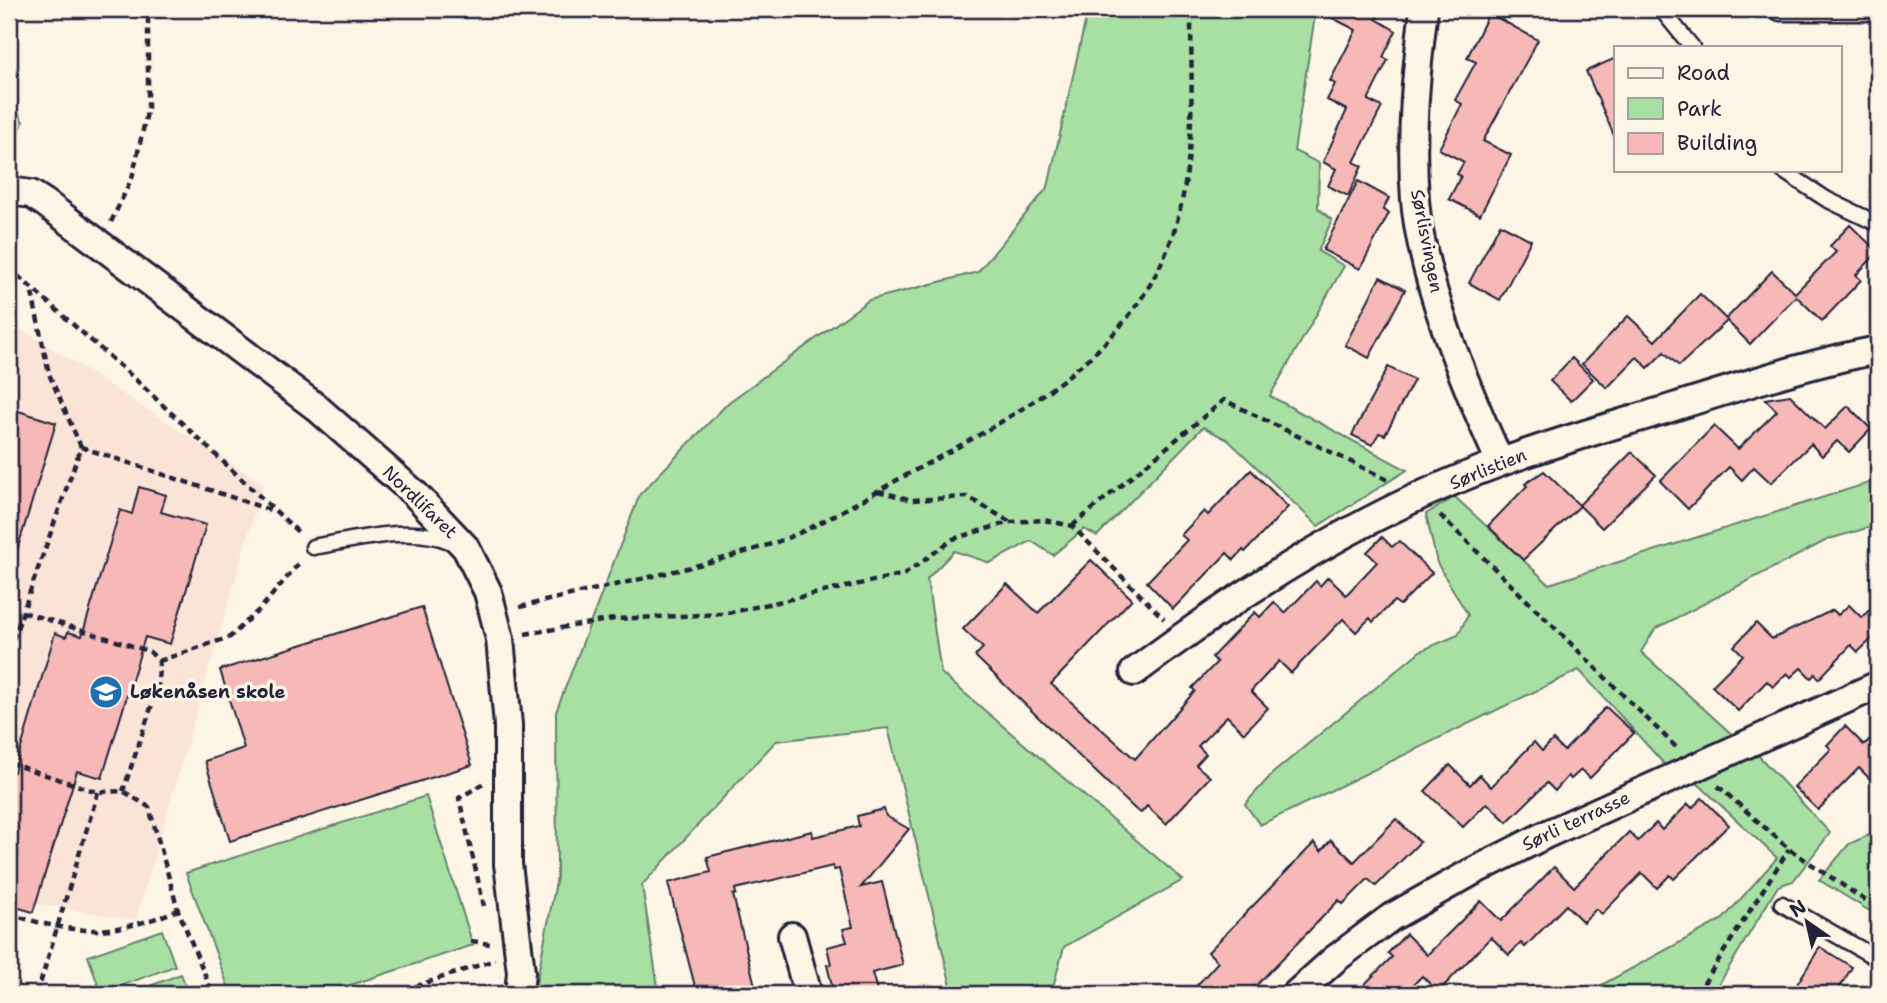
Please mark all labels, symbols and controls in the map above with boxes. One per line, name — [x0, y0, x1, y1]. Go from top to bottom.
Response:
legend — [1614, 46, 1842, 172]
text: Road — [1677, 59, 1730, 87]
text: Park — [1677, 95, 1722, 123]
text: Building — [1677, 129, 1757, 157]
street label: Sørlisvingen — [1405, 187, 1449, 295]
street label: Sørlistien — [1446, 443, 1530, 495]
street label: Nordlifaret — [377, 460, 463, 544]
school or university icon: Løkenåsen skole — [87, 673, 125, 711]
place label: Løkenåsen skole — [130, 680, 286, 704]
street label: Sørli terrasse — [1518, 786, 1634, 856]
north arrow — [1772, 888, 1842, 958]
text: N — [1785, 894, 1811, 923]

